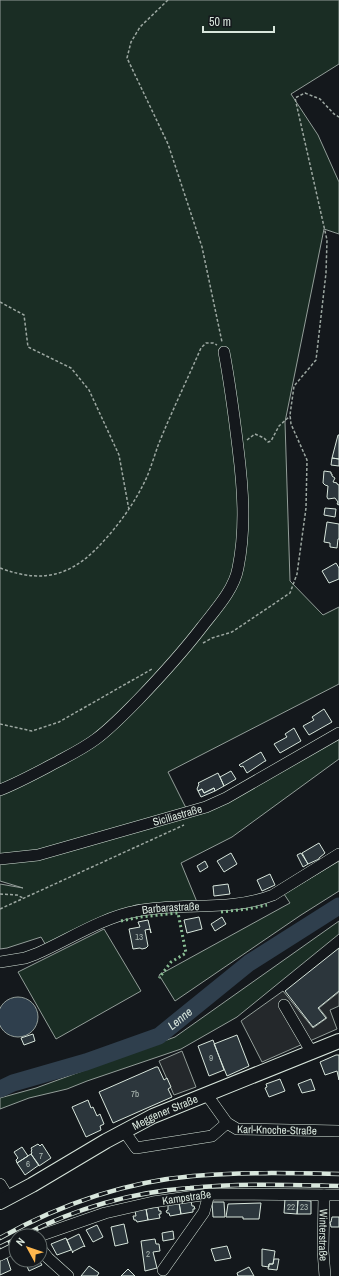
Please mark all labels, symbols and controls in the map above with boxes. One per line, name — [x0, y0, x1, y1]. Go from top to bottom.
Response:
scale bar — [203, 8, 274, 34]
text: 50 m — [209, 14, 231, 30]
street label: Siciliastraße — [151, 802, 204, 829]
street label: Barbarastraße — [141, 899, 200, 917]
house number: 13 — [135, 931, 143, 943]
water label: Lenne — [164, 1004, 196, 1034]
house number: 9 — [209, 1052, 213, 1064]
house number: 7b — [131, 1088, 139, 1100]
street label: Meggener Straße — [130, 1092, 200, 1133]
street label: Karl-Knoche-Straße — [237, 1122, 317, 1138]
house number: 7 — [39, 1150, 43, 1162]
house number: 6 — [26, 1158, 30, 1170]
street label: Kampstraße — [161, 1187, 212, 1208]
house number: 22 — [287, 1201, 295, 1213]
house number: 23 — [300, 1201, 308, 1213]
street label: Winterstraße — [316, 1209, 331, 1262]
north arrow — [8, 1228, 48, 1268]
text: N — [13, 1235, 28, 1249]
house number: 2 — [146, 1248, 150, 1260]

